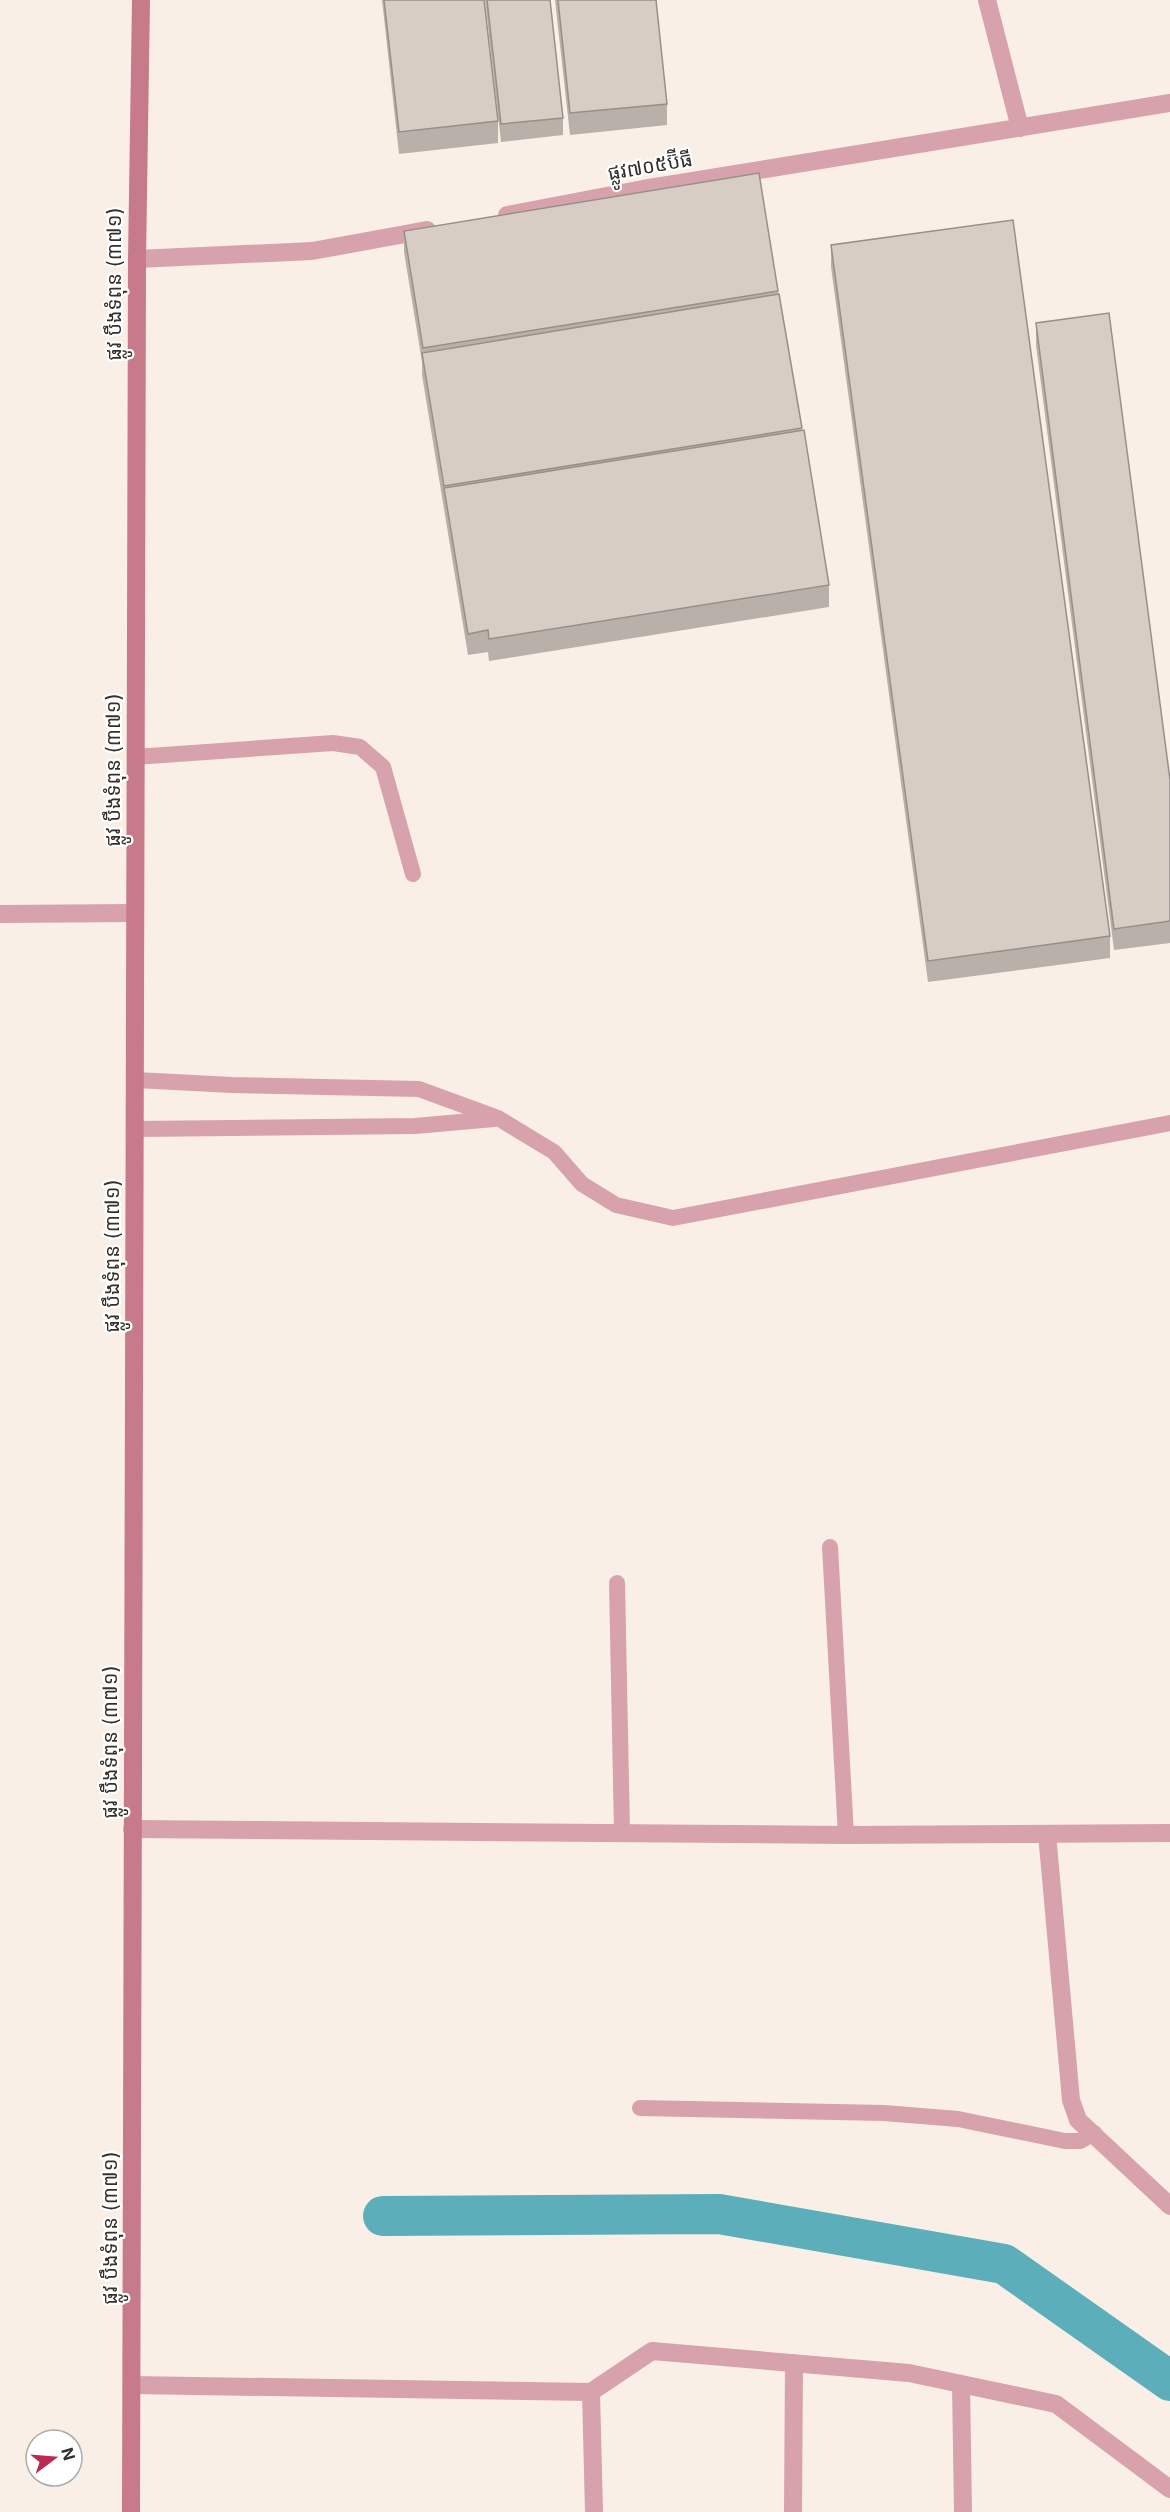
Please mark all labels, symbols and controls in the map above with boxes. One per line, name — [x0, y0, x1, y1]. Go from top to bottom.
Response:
street label: ផ្លូវ៧០៥ប៊ីធី — [605, 145, 695, 192]
street label: ផ្លូវ បឹងទំពុន (៣៧១) — [102, 207, 133, 361]
street label: ផ្លូវ បឹងទំពុន (៣៧១) — [101, 693, 132, 847]
street label: ផ្លូវ បឹងទំពុន (៣៧១) — [100, 1179, 131, 1333]
street label: ផ្លូវ បឹងទំពុន (៣៧១) — [98, 1665, 129, 1819]
street label: ផ្លូវ បឹងទំពុន (៣៧១) — [98, 2151, 129, 2305]
north arrow — [24, 2428, 84, 2488]
text: N — [57, 2445, 80, 2462]

